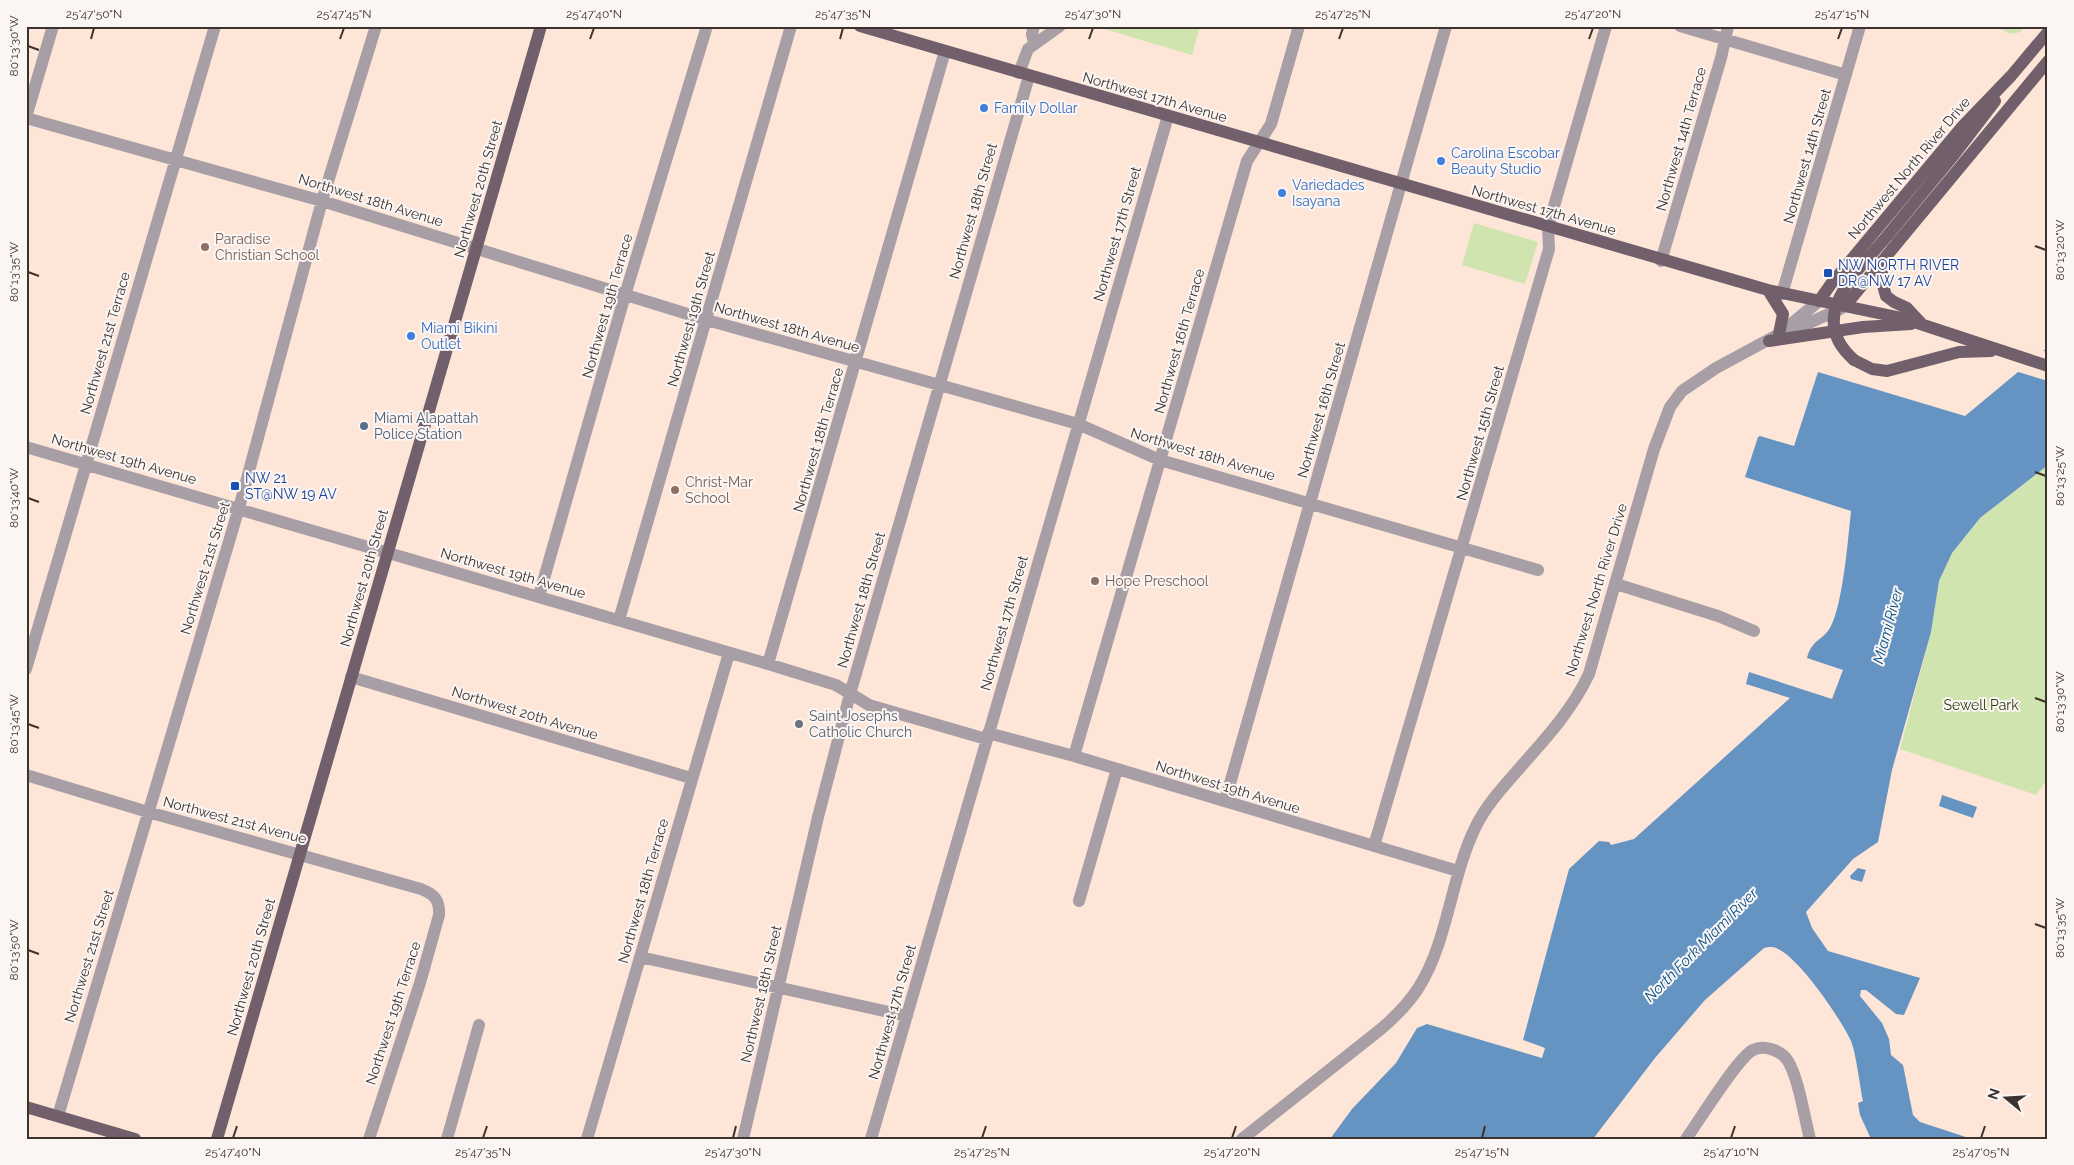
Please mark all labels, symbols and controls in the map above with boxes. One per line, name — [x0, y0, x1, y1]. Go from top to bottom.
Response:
text: 25°47'50"N — [66, 7, 122, 21]
text: 25°47'45"N — [316, 7, 372, 21]
text: 25°47'40"N — [566, 7, 622, 21]
text: 25°47'35"N — [815, 7, 871, 21]
text: 25°47'30"N — [1065, 7, 1121, 21]
text: 25°47'25"N — [1315, 7, 1371, 21]
text: 25°47'20"N — [1565, 7, 1621, 21]
text: 25°47'15"N — [1815, 7, 1869, 21]
text: 80°13'30"W — [7, 15, 21, 76]
street label: Northwest 14th Terrace — [1653, 65, 1709, 213]
street label: Northwest 17th Avenue — [1081, 69, 1229, 125]
street label: Northwest 14th Street — [1780, 86, 1834, 225]
street label: Northwest North River Drive — [1845, 94, 1973, 242]
place label: Family Dollar — [994, 100, 1078, 116]
marker: Family Dollar — [978, 102, 990, 114]
street label: Northwest 20th Street — [451, 118, 505, 259]
street label: Northwest 18th Street — [946, 141, 1000, 281]
place label: Carolina Escobar Beauty Studio — [1451, 145, 1560, 177]
marker: Carolina Escobar Beauty Studio — [1435, 155, 1447, 167]
street label: Northwest 17th Street — [1090, 164, 1144, 303]
street label: Northwest 18th Avenue — [297, 170, 445, 230]
place label: Variedades Isayana — [1292, 177, 1365, 209]
street label: Northwest 17th Avenue — [1470, 182, 1618, 238]
marker: Variedades Isayana — [1276, 187, 1288, 199]
text: 80°13'20"W — [2053, 219, 2067, 280]
place label: Paradise Christian School — [215, 231, 320, 263]
street label: Northwest 19th Terrace — [579, 232, 635, 380]
text: 80°13'35"W — [7, 241, 21, 302]
marker: Paradise Christian School — [199, 241, 211, 253]
street label: Northwest 19th Street — [664, 249, 718, 389]
place label: NW NORTH RIVER DR@NW 17 AV — [1838, 257, 1959, 289]
street label: Northwest 16th Terrace — [1151, 267, 1207, 415]
marker: NW NORTH RIVER DR@NW 17 AV — [1822, 267, 1834, 279]
street label: Northwest 21st Terrace — [77, 270, 133, 416]
street label: Northwest 18th Avenue — [713, 299, 861, 355]
place label: Miami Bikini Outlet — [421, 320, 498, 352]
marker: Miami Bikini Outlet — [405, 330, 417, 342]
street label: Northwest 16th Street — [1294, 340, 1348, 480]
street label: Northwest 15th Street — [1453, 363, 1507, 502]
street label: Northwest 18th Terrace — [790, 366, 846, 514]
place label: Miami Alapattah Police Station — [374, 410, 478, 442]
marker: Miami Alapattah Police Station — [358, 420, 370, 432]
street label: Northwest 18th Avenue — [1129, 424, 1277, 484]
street label: Northwest 19th Avenue — [50, 431, 198, 487]
text: 80°13'25"W — [2053, 446, 2067, 506]
text: 80°13'40"W — [7, 467, 21, 528]
place label: NW 21 ST@NW 19 AV — [245, 470, 337, 502]
place label: Christ-Mar School — [685, 474, 753, 506]
marker: NW 21 ST@NW 19 AV — [229, 480, 241, 492]
marker: Christ-Mar School — [669, 484, 681, 496]
street label: Northwest 21st Street — [177, 499, 233, 636]
street label: Northwest North River Drive — [1562, 501, 1630, 679]
street label: Northwest 20th Street — [337, 507, 391, 648]
street label: Northwest 18th Street — [834, 530, 888, 670]
street label: Northwest 19th Avenue — [439, 545, 587, 601]
street label: Northwest 17th Street — [977, 553, 1031, 692]
place label: Hope Preschool — [1105, 573, 1209, 589]
marker: Hope Preschool — [1089, 575, 1101, 587]
water label: Miami River — [1869, 585, 1907, 666]
text: 80°13'30"W — [2053, 671, 2067, 732]
street label: Northwest 20th Avenue — [450, 683, 600, 743]
text: 80°13'45"W — [7, 694, 21, 754]
park label: Sewell Park — [1943, 697, 2019, 713]
place label: Saint Josephs Catholic Church — [809, 708, 912, 740]
marker: Saint Josephs Catholic Church — [793, 718, 805, 730]
street label: Northwest 19th Avenue — [1154, 757, 1302, 817]
street label: Northwest 21st Avenue — [161, 793, 309, 847]
street label: Northwest 18th Terrace — [615, 817, 671, 965]
water label: North Fork Miami River — [1641, 884, 1762, 1005]
street label: Northwest 21st Street — [61, 887, 117, 1024]
street label: Northwest 20th Street — [224, 896, 278, 1037]
text: 80°13'35"W — [2053, 897, 2067, 958]
text: 80°13'50"W — [7, 919, 21, 980]
street label: Northwest 18th Street — [737, 923, 785, 1064]
street label: Northwest 19th Terrace — [362, 939, 424, 1087]
street label: Northwest 17th Street — [865, 942, 919, 1081]
north arrow — [1982, 1072, 2032, 1122]
text: N — [1984, 1086, 2003, 1102]
text: 25°47'40"N — [205, 1145, 261, 1159]
text: 25°47'35"N — [455, 1145, 511, 1159]
text: 25°47'30"N — [705, 1145, 761, 1159]
text: 25°47'25"N — [954, 1145, 1010, 1159]
text: 25°47'20"N — [1204, 1145, 1260, 1159]
text: 25°47'15"N — [1455, 1145, 1509, 1159]
text: 25°47'10"N — [1703, 1145, 1759, 1159]
text: 25°47'05"N — [1953, 1145, 2009, 1159]

